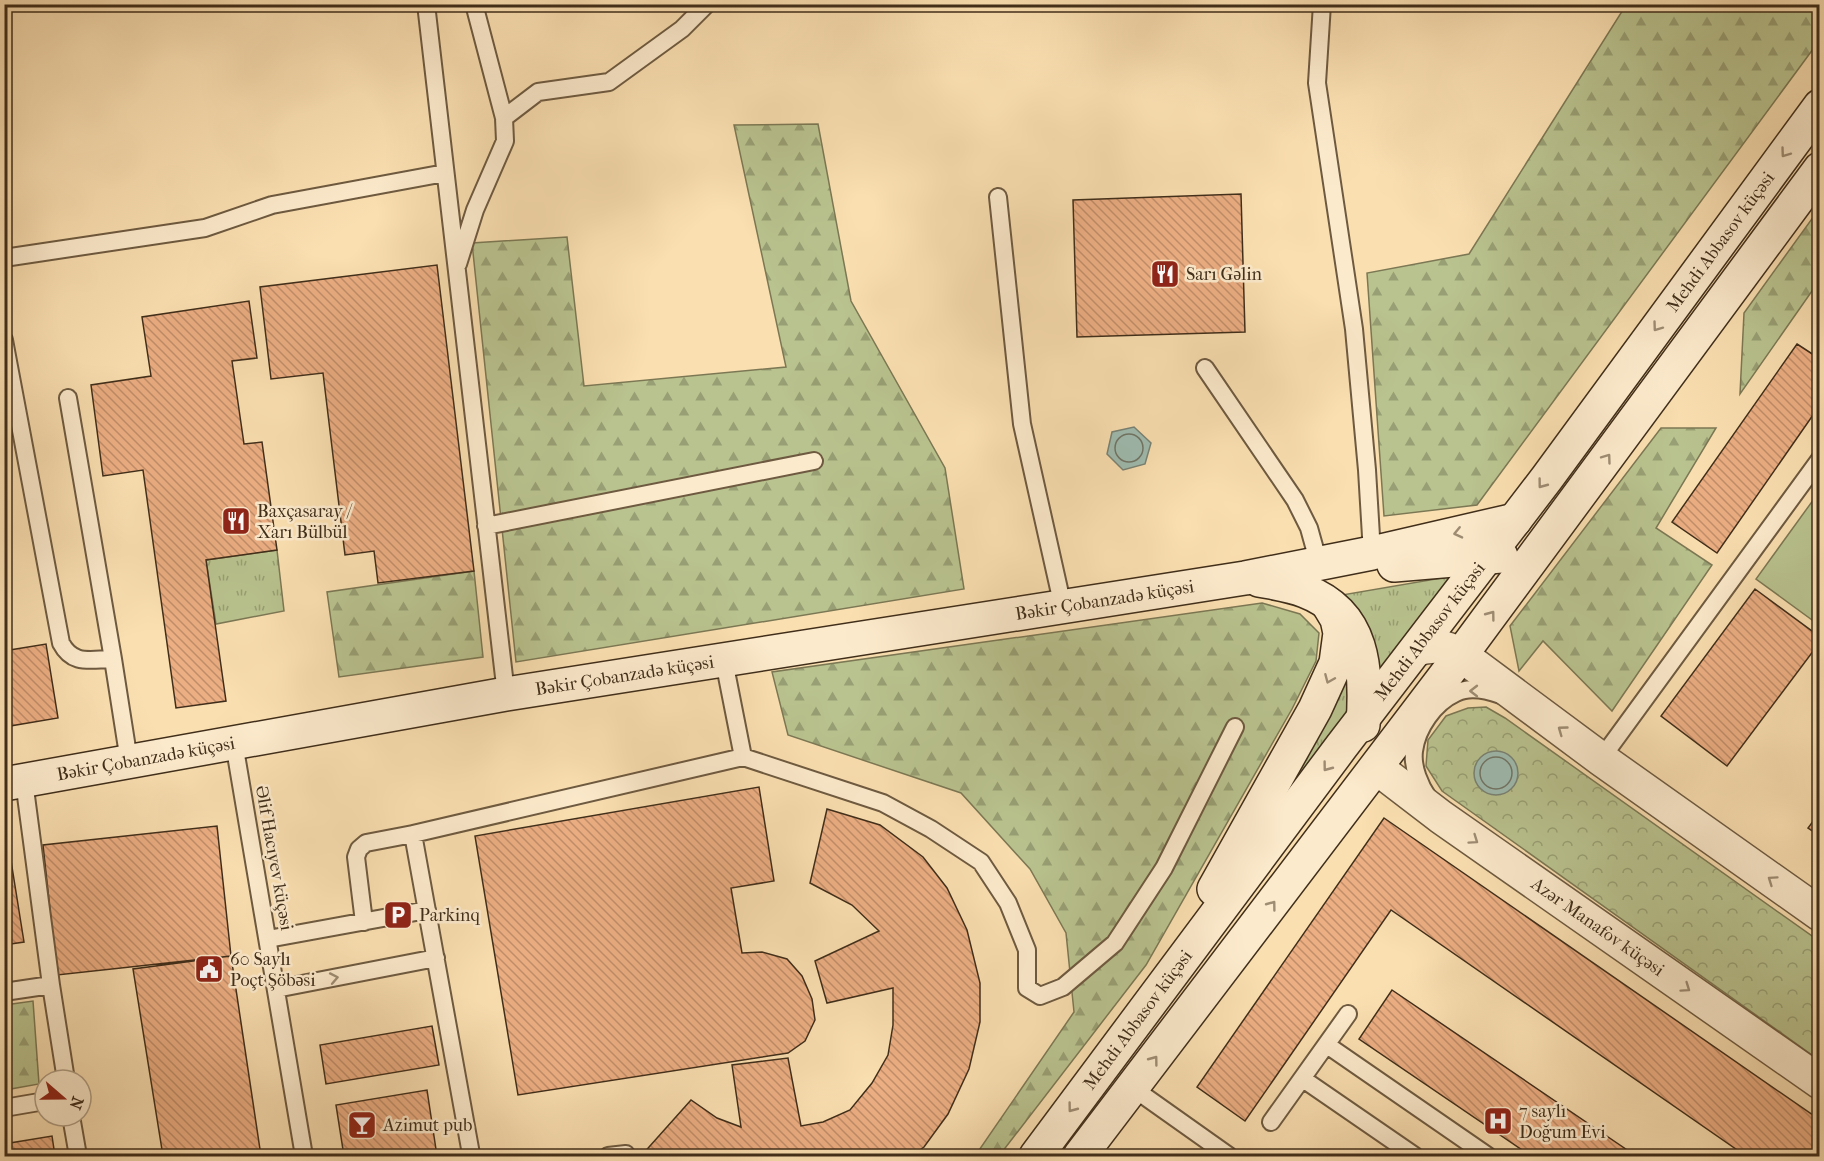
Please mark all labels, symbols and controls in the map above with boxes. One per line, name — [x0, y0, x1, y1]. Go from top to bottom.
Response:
one-way arrow — [1781, 146, 1792, 157]
street label: Mehdi Abbasov küçəsi — [1662, 167, 1779, 316]
restaurant icon: Sarı Gəlin — [1149, 258, 1181, 290]
place label: Sarı Gəlin — [1186, 264, 1262, 285]
one-way arrow — [1653, 320, 1664, 331]
one-way arrow — [1599, 454, 1610, 465]
one-way arrow — [1538, 478, 1549, 489]
place label: Baxçasaray / Xarı Bülbül — [257, 501, 353, 543]
restaurant icon: Baxçasaray / Xarı Bülbül — [220, 505, 252, 537]
one-way arrow — [1453, 526, 1463, 539]
street label: Mehdi Abbasov küçəsi — [1370, 557, 1490, 705]
street label: Bəkir Çobanzadə küçəsi — [1014, 576, 1196, 624]
one-way arrow — [1484, 611, 1495, 622]
street label: Bəkir Çobanzadə küçəsi — [534, 651, 716, 700]
one-way arrow — [1325, 673, 1337, 684]
one-way arrow — [1469, 685, 1478, 697]
one-way arrow — [1558, 726, 1569, 737]
street label: Bəkir Çobanzadə küçəsi — [55, 732, 237, 785]
one-way arrow — [1323, 760, 1334, 771]
street label: Əlif Hacıyev küçəsi — [251, 784, 297, 933]
one-way arrow — [1468, 833, 1479, 844]
street label: Azər Manafov küçəsi — [1526, 872, 1669, 981]
one-way arrow — [1767, 876, 1778, 887]
parking icon: Parkinq — [382, 899, 414, 931]
one-way arrow — [1265, 900, 1276, 911]
place label: Parkinq — [419, 905, 480, 926]
street label: Mehdi Abbasov küçəsi — [1079, 945, 1197, 1094]
place label: 60 Saylı Poçt Şöbəsi — [230, 949, 316, 991]
public building icon: 60 Saylı Poçt Şöbəsi — [193, 953, 225, 985]
one-way arrow — [328, 972, 338, 985]
one-way arrow — [1679, 981, 1690, 992]
one-way arrow — [1147, 1055, 1158, 1066]
north arrow — [33, 1068, 93, 1128]
text: N — [65, 1094, 88, 1113]
place label: 7 saylı Doğum Evi — [1519, 1101, 1606, 1143]
one-way arrow — [1068, 1102, 1079, 1113]
hospital icon: 7 saylı Doğum Evi — [1482, 1105, 1514, 1137]
bar icon: Azimut pub — [346, 1109, 378, 1141]
place label: Azimut pub — [382, 1115, 472, 1136]

